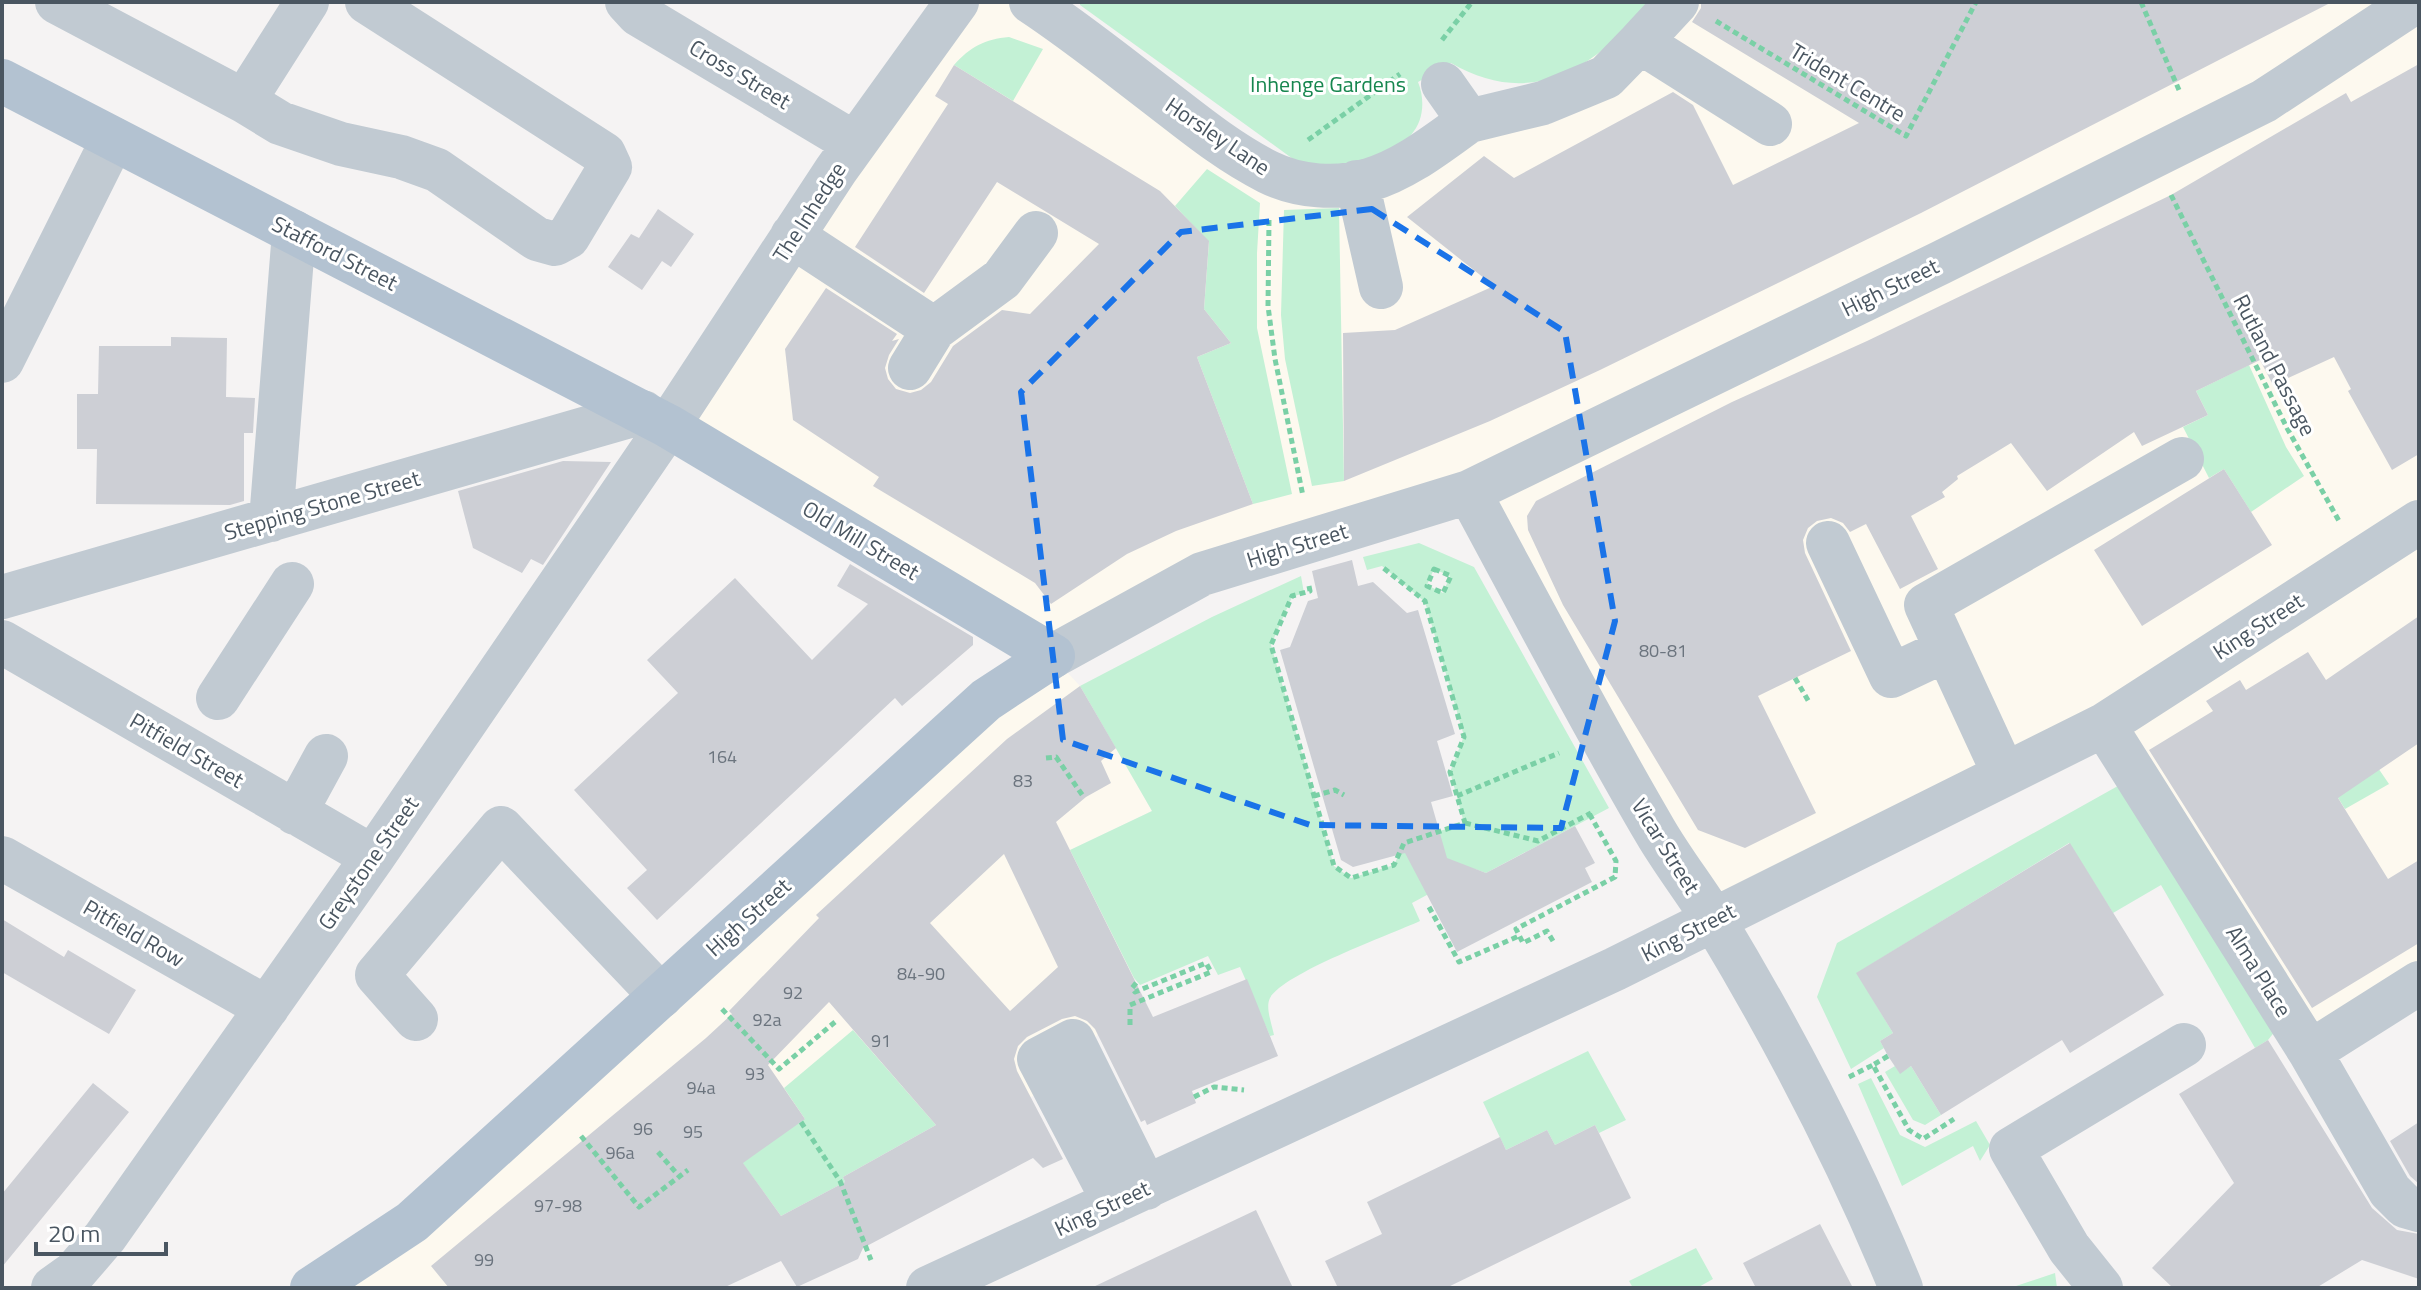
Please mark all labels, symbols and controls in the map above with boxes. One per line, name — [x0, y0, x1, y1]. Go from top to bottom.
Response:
street label: Cross Street — [683, 30, 797, 118]
street label: Trident Centre — [1784, 34, 1912, 130]
park label: Inhenge Gardens — [1250, 67, 1406, 101]
street label: Horsley Lane — [1159, 88, 1277, 184]
street label: The Inhedge — [764, 155, 854, 269]
street label: Stafford Street — [266, 207, 404, 299]
street label: High Street — [1836, 249, 1945, 325]
street label: Rutland Passage — [2225, 288, 2325, 442]
street label: Stepping Stone Street — [220, 461, 424, 549]
street label: Old Mill Street — [796, 492, 926, 588]
street label: High Street — [1242, 513, 1352, 577]
street label: King Street — [2206, 584, 2310, 668]
house number: 80-81 — [1639, 637, 1687, 664]
street label: Pitfield Street — [123, 704, 251, 797]
house number: 164 — [707, 743, 737, 770]
house number: 83 — [1013, 767, 1033, 794]
street label: Greystone Street — [309, 789, 427, 937]
street label: Vicar Street — [1623, 791, 1709, 901]
street label: High Street — [698, 869, 798, 965]
street label: Pitfield Row — [77, 890, 191, 976]
street label: King Street — [1635, 894, 1741, 970]
street label: Alma Place — [2218, 919, 2300, 1023]
house number: 84-90 — [897, 960, 945, 987]
house number: 92 — [783, 979, 803, 1006]
house number: 92a — [752, 1006, 782, 1033]
house number: 91 — [871, 1027, 891, 1054]
house number: 93 — [745, 1060, 765, 1087]
house number: 94a — [686, 1074, 716, 1101]
house number: 96 — [633, 1115, 653, 1142]
house number: 95 — [683, 1118, 703, 1145]
house number: 96a — [605, 1139, 635, 1166]
street label: King Street — [1049, 1171, 1156, 1245]
house number: 97-98 — [534, 1192, 582, 1219]
scale bar — [36, 1206, 166, 1256]
text: 20 m — [48, 1215, 100, 1251]
house number: 99 — [474, 1246, 494, 1273]

